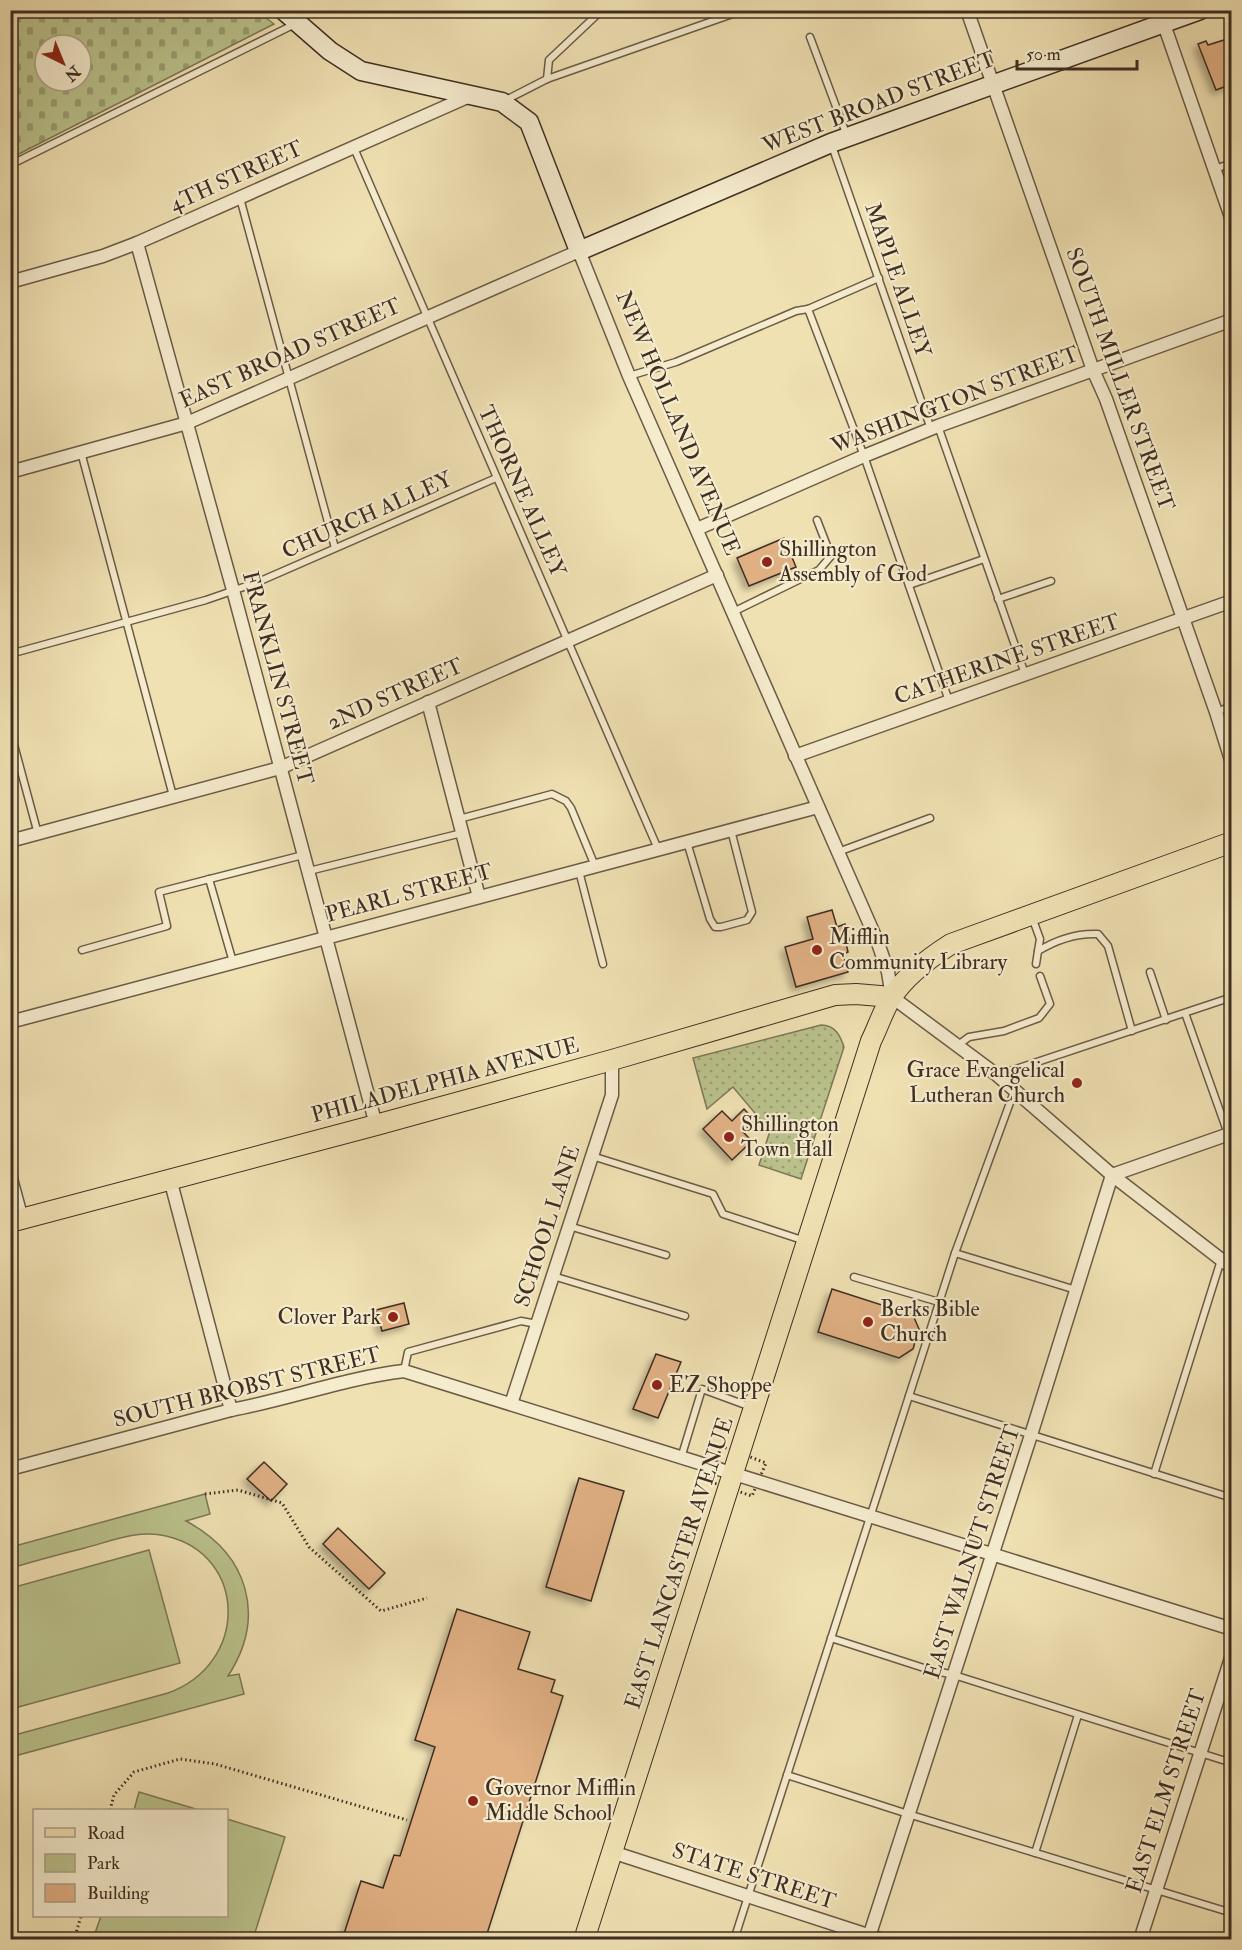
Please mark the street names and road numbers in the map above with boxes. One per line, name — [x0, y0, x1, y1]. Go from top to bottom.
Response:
street label: WEST BROAD STREET — [757, 44, 1000, 160]
street label: 4TH STREET — [165, 134, 308, 218]
street label: MAPLE ALLEY — [858, 199, 938, 362]
street label: SOUTH MILLER STREET — [1059, 244, 1181, 515]
street label: NEW HOLLAND AVENUE — [610, 287, 747, 560]
street label: EAST BROAD STREET — [175, 291, 406, 414]
street label: WASHINGTON STREET — [826, 340, 1083, 461]
street label: THORNE ALLEY — [472, 401, 573, 582]
street label: CHURCH ALLEY — [277, 465, 457, 565]
street label: FRANKLIN STREET — [236, 568, 320, 789]
street label: CATHERINE STREET — [891, 607, 1124, 711]
street label: 2ND STREET — [323, 651, 468, 736]
street label: PEARL STREET — [323, 857, 496, 929]
street label: PHILADELPHIA AVENUE — [308, 1031, 582, 1129]
street label: SCHOOL LANE — [508, 1142, 586, 1310]
street label: SOUTH BROBST STREET — [110, 1340, 384, 1434]
street label: EAST LANCASTER AVENUE — [618, 1413, 740, 1713]
street label: EAST WALNUT STREET — [918, 1421, 1027, 1683]
street label: EAST ELM STREET — [1120, 1685, 1212, 1897]
street label: STATE STREET — [669, 1836, 840, 1916]

